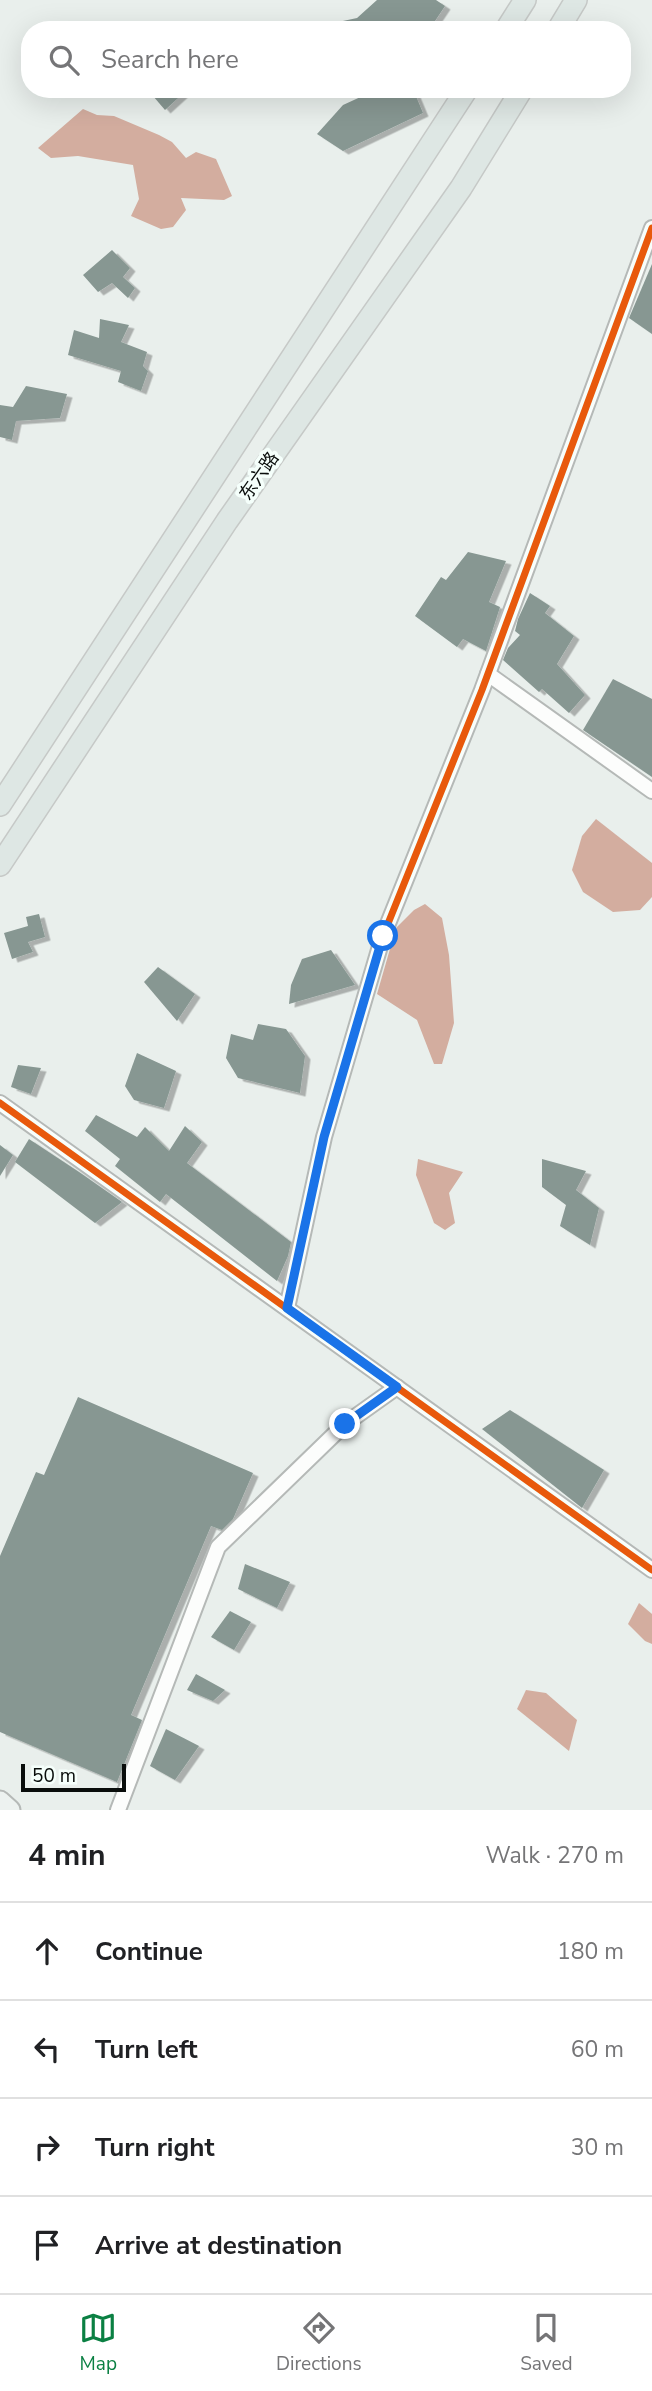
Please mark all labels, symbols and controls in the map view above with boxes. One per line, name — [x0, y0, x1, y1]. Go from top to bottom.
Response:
search box — [21, 21, 631, 98]
icon: search — [45, 41, 83, 79]
text: Search here — [101, 42, 239, 77]
street label: 东六路 — [234, 447, 284, 505]
route start — [367, 920, 398, 951]
route end — [329, 1408, 360, 1439]
scale bar — [21, 1761, 126, 1793]
text: 50 m — [32, 1763, 76, 1789]
text: 4 min — [28, 1835, 106, 1876]
text: Walk · 270 m — [485, 1840, 624, 1871]
icon: ahead — [28, 1932, 66, 1970]
text: Continue — [95, 1934, 203, 1969]
text: 180 m — [557, 1936, 624, 1967]
icon: left — [28, 2030, 66, 2068]
text: Turn left — [95, 2032, 198, 2067]
text: 60 m — [571, 2034, 624, 2065]
icon: right — [28, 2128, 66, 2166]
text: Turn right — [95, 2130, 214, 2165]
text: 30 m — [571, 2132, 624, 2163]
icon: arrive — [28, 2226, 66, 2264]
text: Arrive at destination — [95, 2228, 342, 2263]
tab: Map — [79, 2309, 117, 2377]
tab: Directions — [276, 2309, 362, 2377]
tab: Saved — [520, 2309, 573, 2377]

